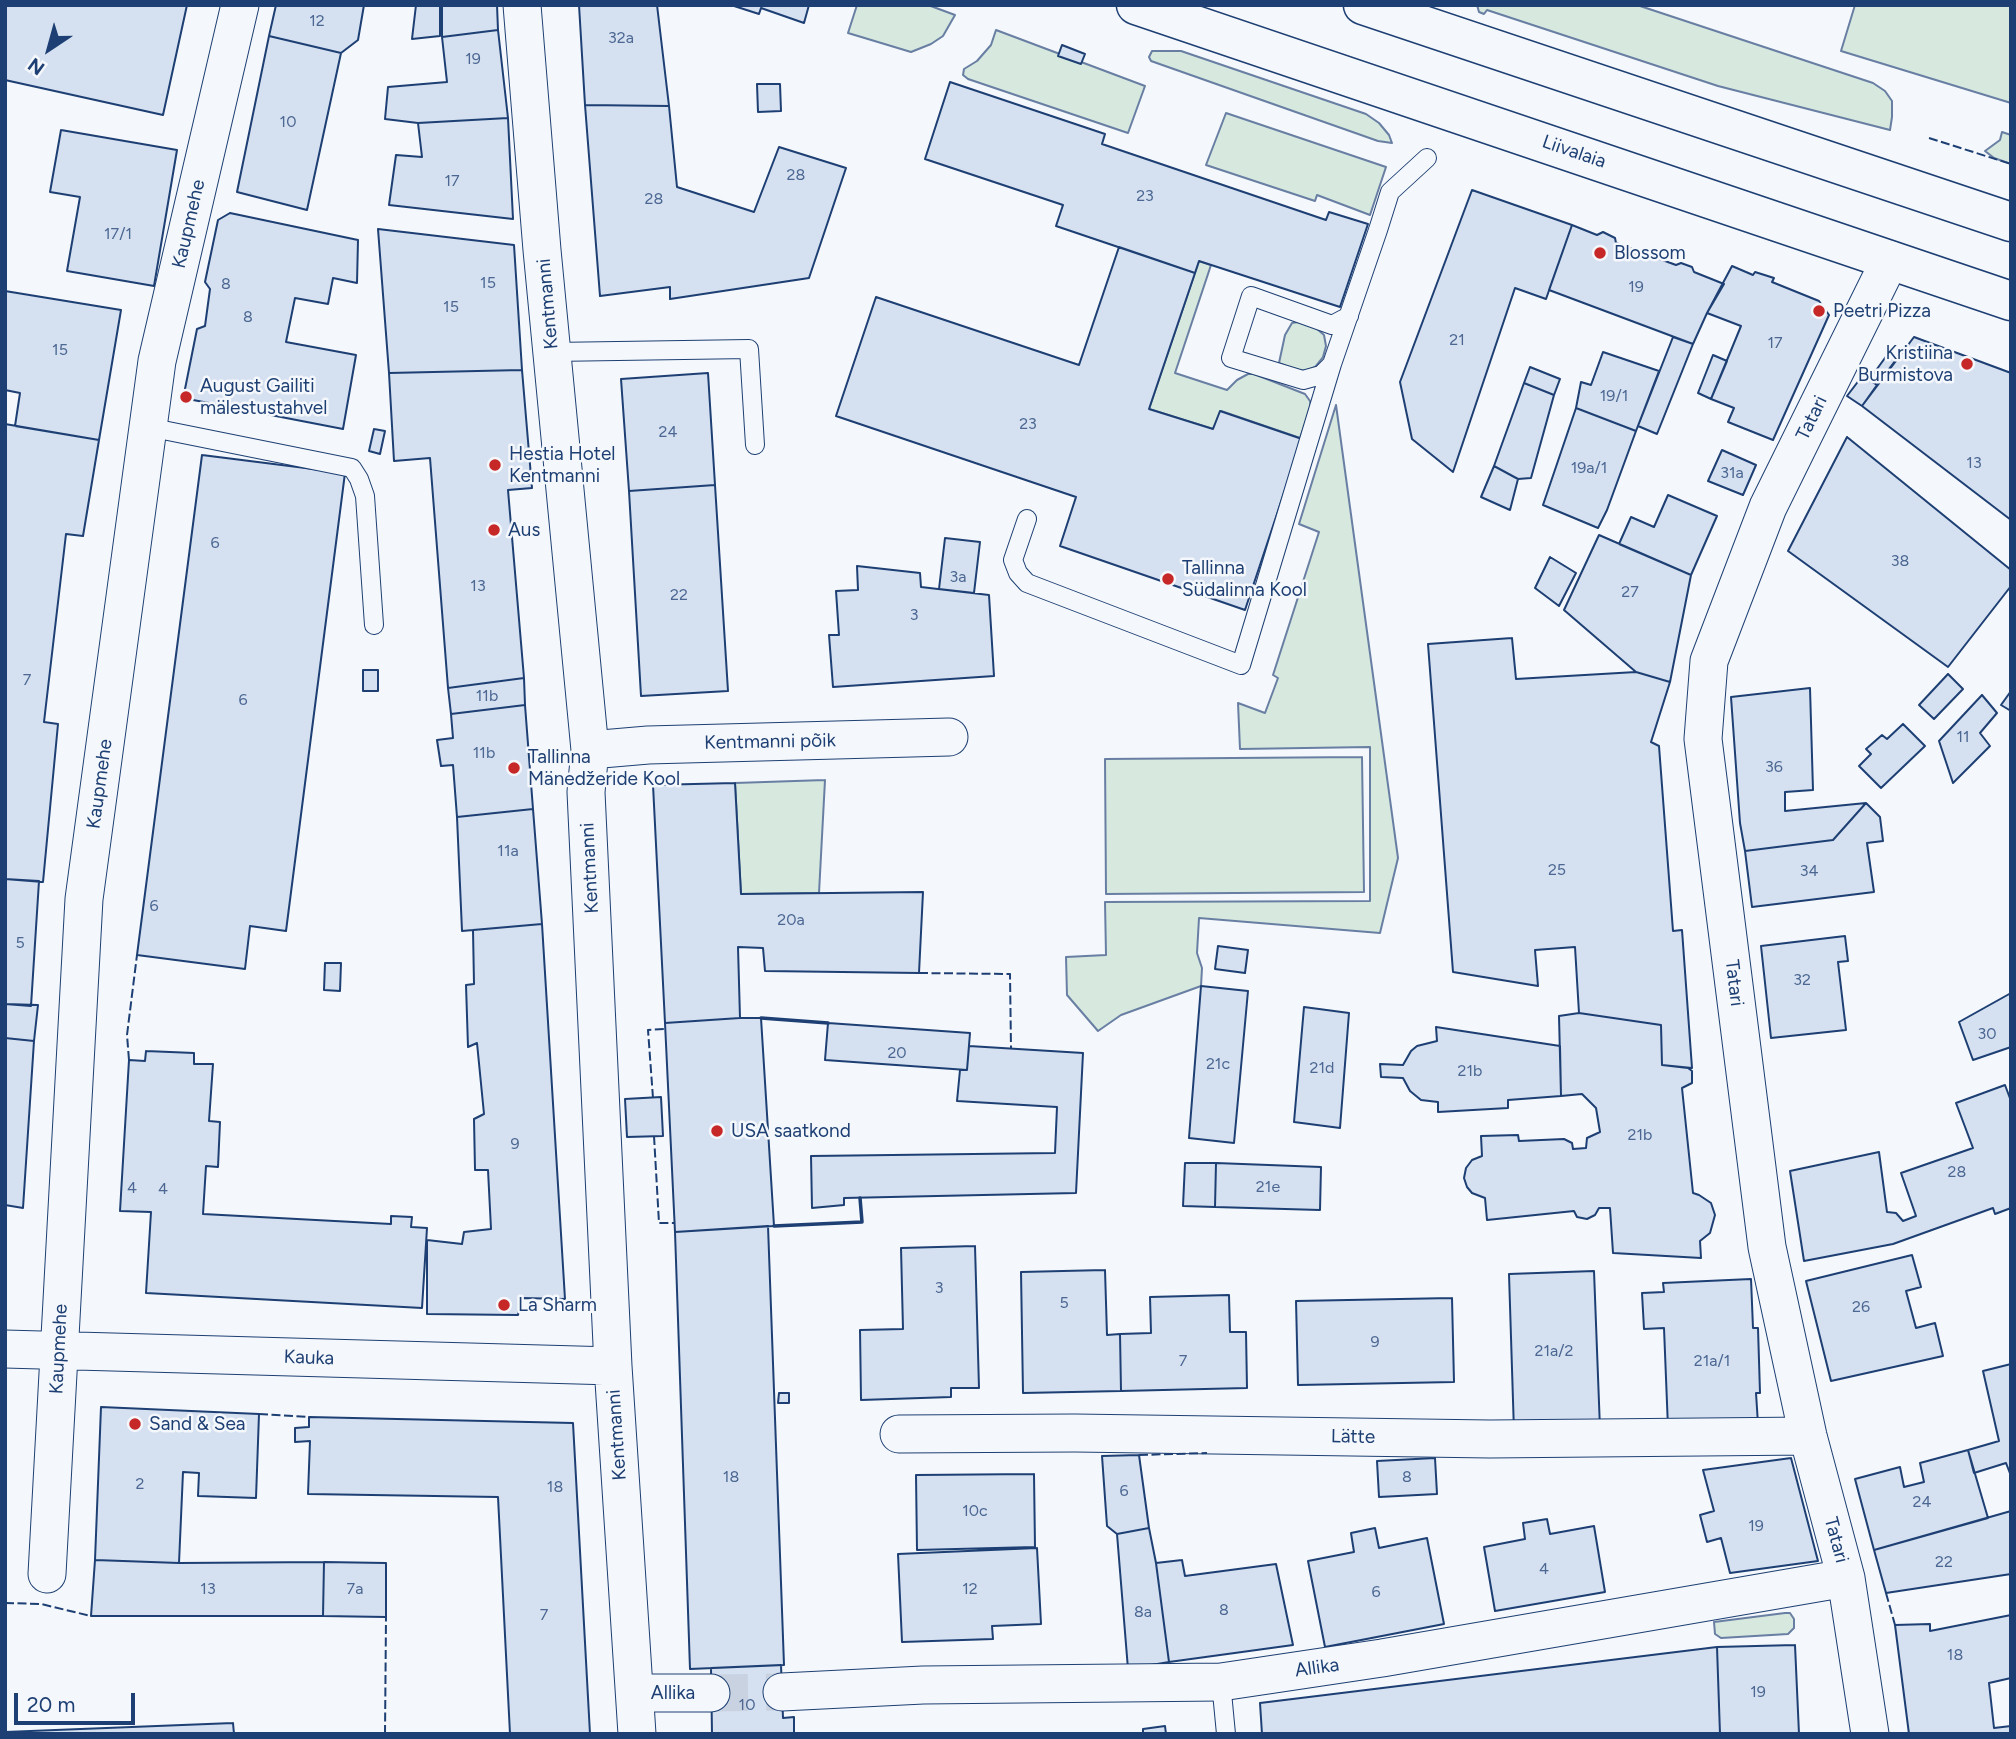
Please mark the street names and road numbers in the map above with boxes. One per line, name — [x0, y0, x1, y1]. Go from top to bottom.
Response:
street label: Liivalaia — [1539, 130, 1609, 174]
street label: Kaupmehe — [168, 177, 210, 271]
street label: Kentmanni — [533, 258, 563, 350]
street label: Tatari — [1792, 392, 1832, 444]
street label: Kentmanni põik — [704, 729, 836, 755]
street label: Kaupmehe — [82, 738, 118, 830]
street label: Kentmanni — [576, 822, 604, 914]
street label: Tatari — [1720, 958, 1748, 1008]
street label: Kaupmehe — [45, 1303, 73, 1395]
street label: Kauka — [283, 1346, 335, 1370]
street label: Kentmanni — [602, 1389, 632, 1481]
street label: Lätte — [1331, 1425, 1375, 1449]
street label: Tatari — [1819, 1515, 1853, 1565]
street label: Allika — [1293, 1654, 1341, 1682]
street label: Allika — [651, 1682, 695, 1704]

